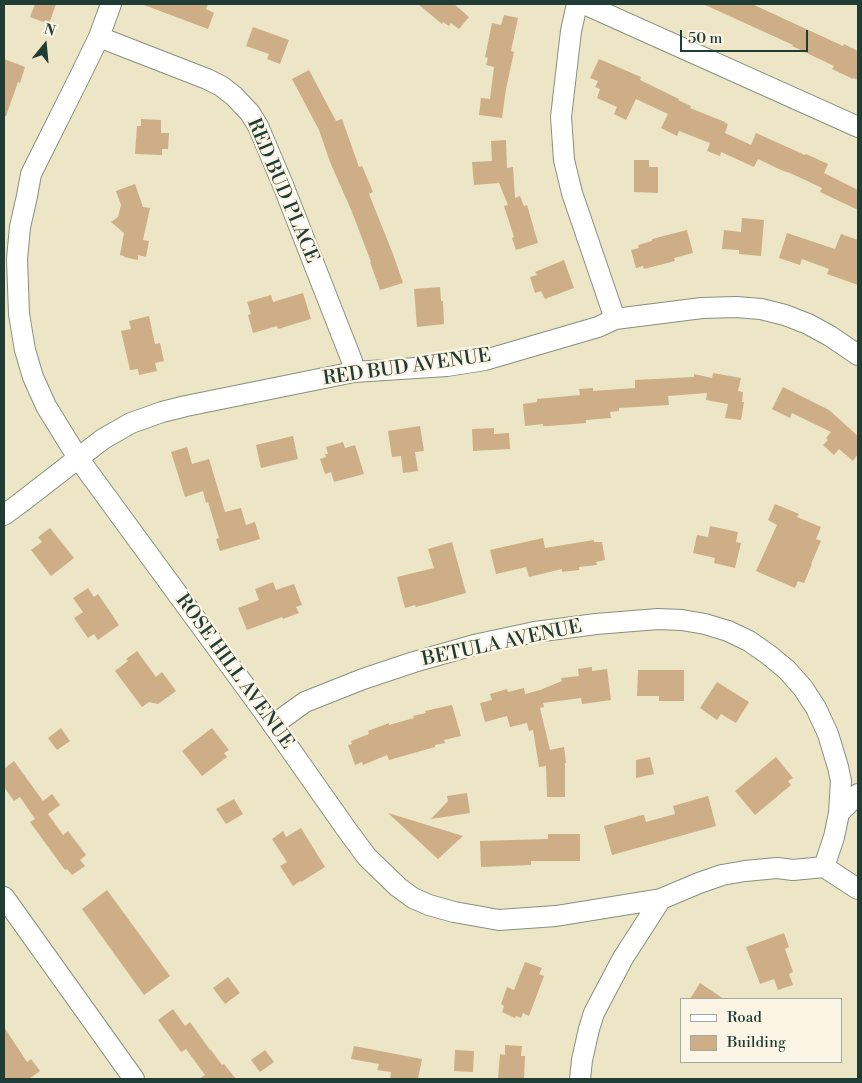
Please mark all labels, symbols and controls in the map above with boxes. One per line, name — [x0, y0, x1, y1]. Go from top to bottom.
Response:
north arrow — [20, 20, 70, 70]
text: N — [41, 20, 57, 41]
scale bar — [682, 20, 810, 52]
text: 50 m — [688, 29, 722, 48]
street label: RED BUD PLACE — [241, 115, 323, 267]
street label: RED BUD AVENUE — [322, 345, 492, 391]
street label: ROSE HILL AVENUE — [170, 590, 298, 754]
street label: BETULA AVENUE — [420, 616, 584, 672]
legend — [680, 998, 842, 1063]
text: Road — [727, 1008, 762, 1027]
text: Building — [727, 1033, 786, 1052]

